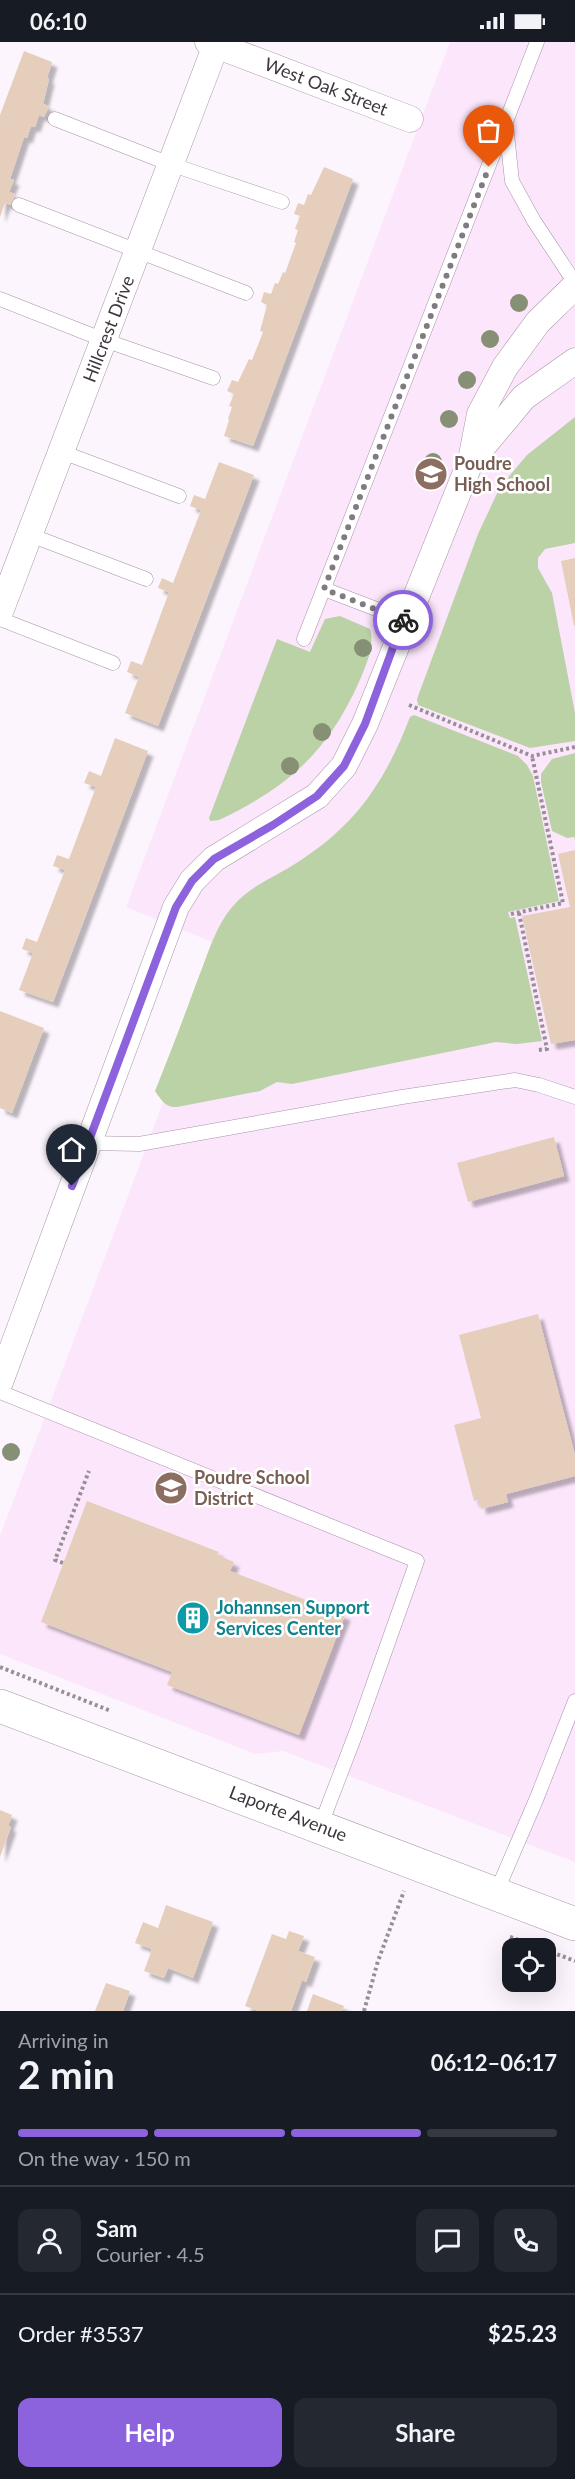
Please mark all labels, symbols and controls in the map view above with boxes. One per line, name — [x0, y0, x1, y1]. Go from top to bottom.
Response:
text: 06:10 — [30, 8, 87, 35]
street label: West Oak Street — [262, 52, 392, 120]
pin — [463, 105, 514, 167]
icon: bag — [472, 114, 505, 147]
street label: Hillcrest Drive — [78, 272, 138, 385]
place label: Poudre High School — [454, 452, 550, 495]
school or university icon: Poudre High School — [413, 456, 449, 492]
courier — [373, 590, 433, 650]
icon: bike — [387, 604, 420, 637]
pin — [46, 1124, 97, 1186]
icon: home — [55, 1133, 88, 1166]
place label: Poudre School District — [194, 1466, 310, 1509]
school or university icon: Poudre School District — [153, 1470, 189, 1506]
place label: Johannsen Support Services Center — [216, 1596, 370, 1639]
building icon: Johannsen Support Services Center — [175, 1600, 211, 1636]
street label: Laporte Avenue — [226, 1780, 350, 1846]
map controls — [502, 1938, 556, 1992]
button: locate — [502, 1938, 556, 1992]
text: Arriving in — [18, 2028, 109, 2052]
text: 06:12–06:17 — [431, 2049, 557, 2076]
text: 2 min — [18, 2051, 115, 2097]
text: On the way · 150 m — [18, 2146, 191, 2170]
button: person — [18, 2209, 81, 2272]
button: chat — [416, 2209, 479, 2272]
button: phone — [494, 2209, 557, 2272]
text: Sam — [96, 2215, 138, 2242]
text: Courier · 4.5 — [96, 2242, 205, 2266]
text: Order #3537 — [18, 2320, 144, 2347]
text: $25.23 — [488, 2320, 557, 2347]
button: Help — [18, 2398, 282, 2467]
button: Share — [294, 2398, 557, 2467]

